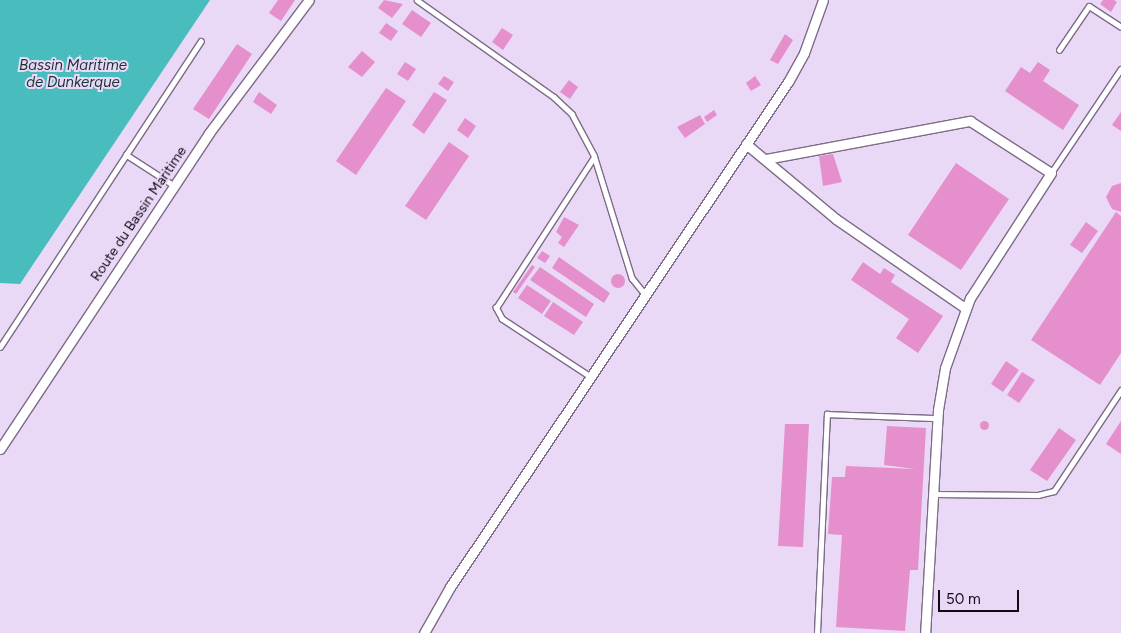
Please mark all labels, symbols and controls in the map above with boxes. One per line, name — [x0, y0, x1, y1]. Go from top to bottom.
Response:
water label: Bassin Maritime de Dunkerque — [19, 56, 127, 91]
street label: Route du Bassin Maritime — [88, 143, 190, 285]
scale bar — [941, 580, 1022, 612]
text: 50 m — [946, 590, 981, 608]

